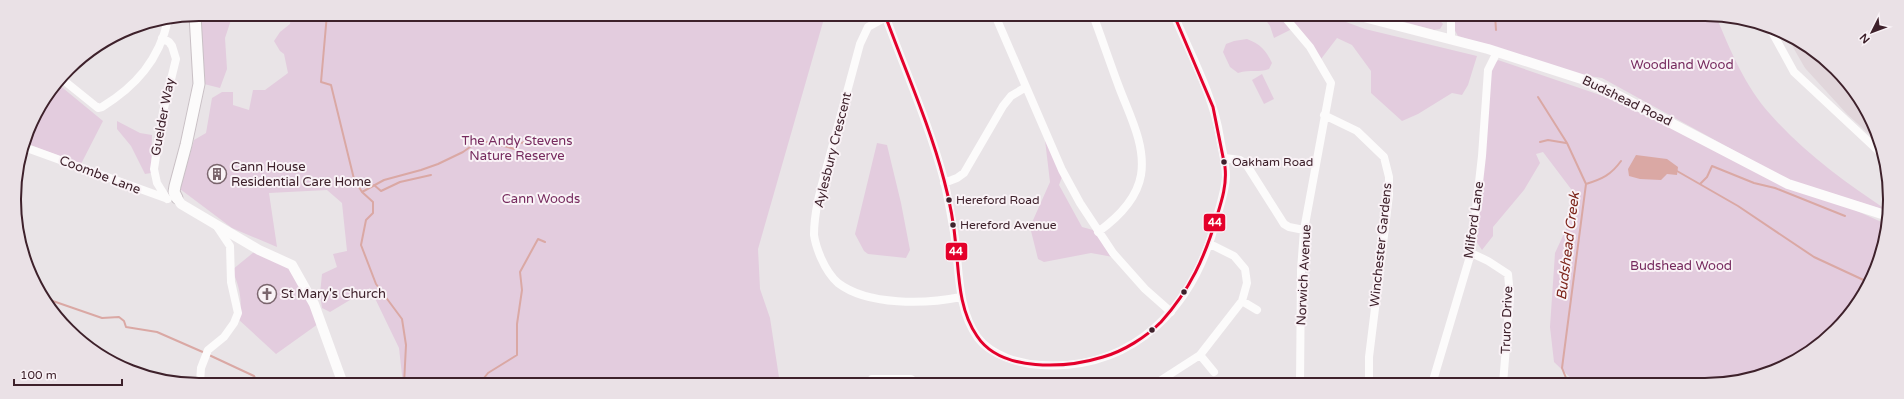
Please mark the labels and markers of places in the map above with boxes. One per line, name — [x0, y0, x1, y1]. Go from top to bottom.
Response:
place label: Oakham Road — [1232, 155, 1313, 169]
marker: Oakham Road — [1219, 157, 1229, 167]
place label: Cann House Residential Care Home — [231, 159, 371, 190]
building icon: Cann House Residential Care Home — [206, 163, 228, 185]
place label: Hereford Road — [956, 193, 1040, 207]
marker: Hereford Road — [944, 195, 954, 205]
place label: Hereford Avenue — [960, 218, 1057, 232]
marker: Hereford Avenue — [948, 220, 958, 230]
church icon: St Mary's Church — [256, 283, 278, 305]
place label: St Mary's Church — [281, 286, 386, 302]
unlabelled marker — [1179, 287, 1189, 297]
unlabelled marker — [1147, 325, 1157, 335]

